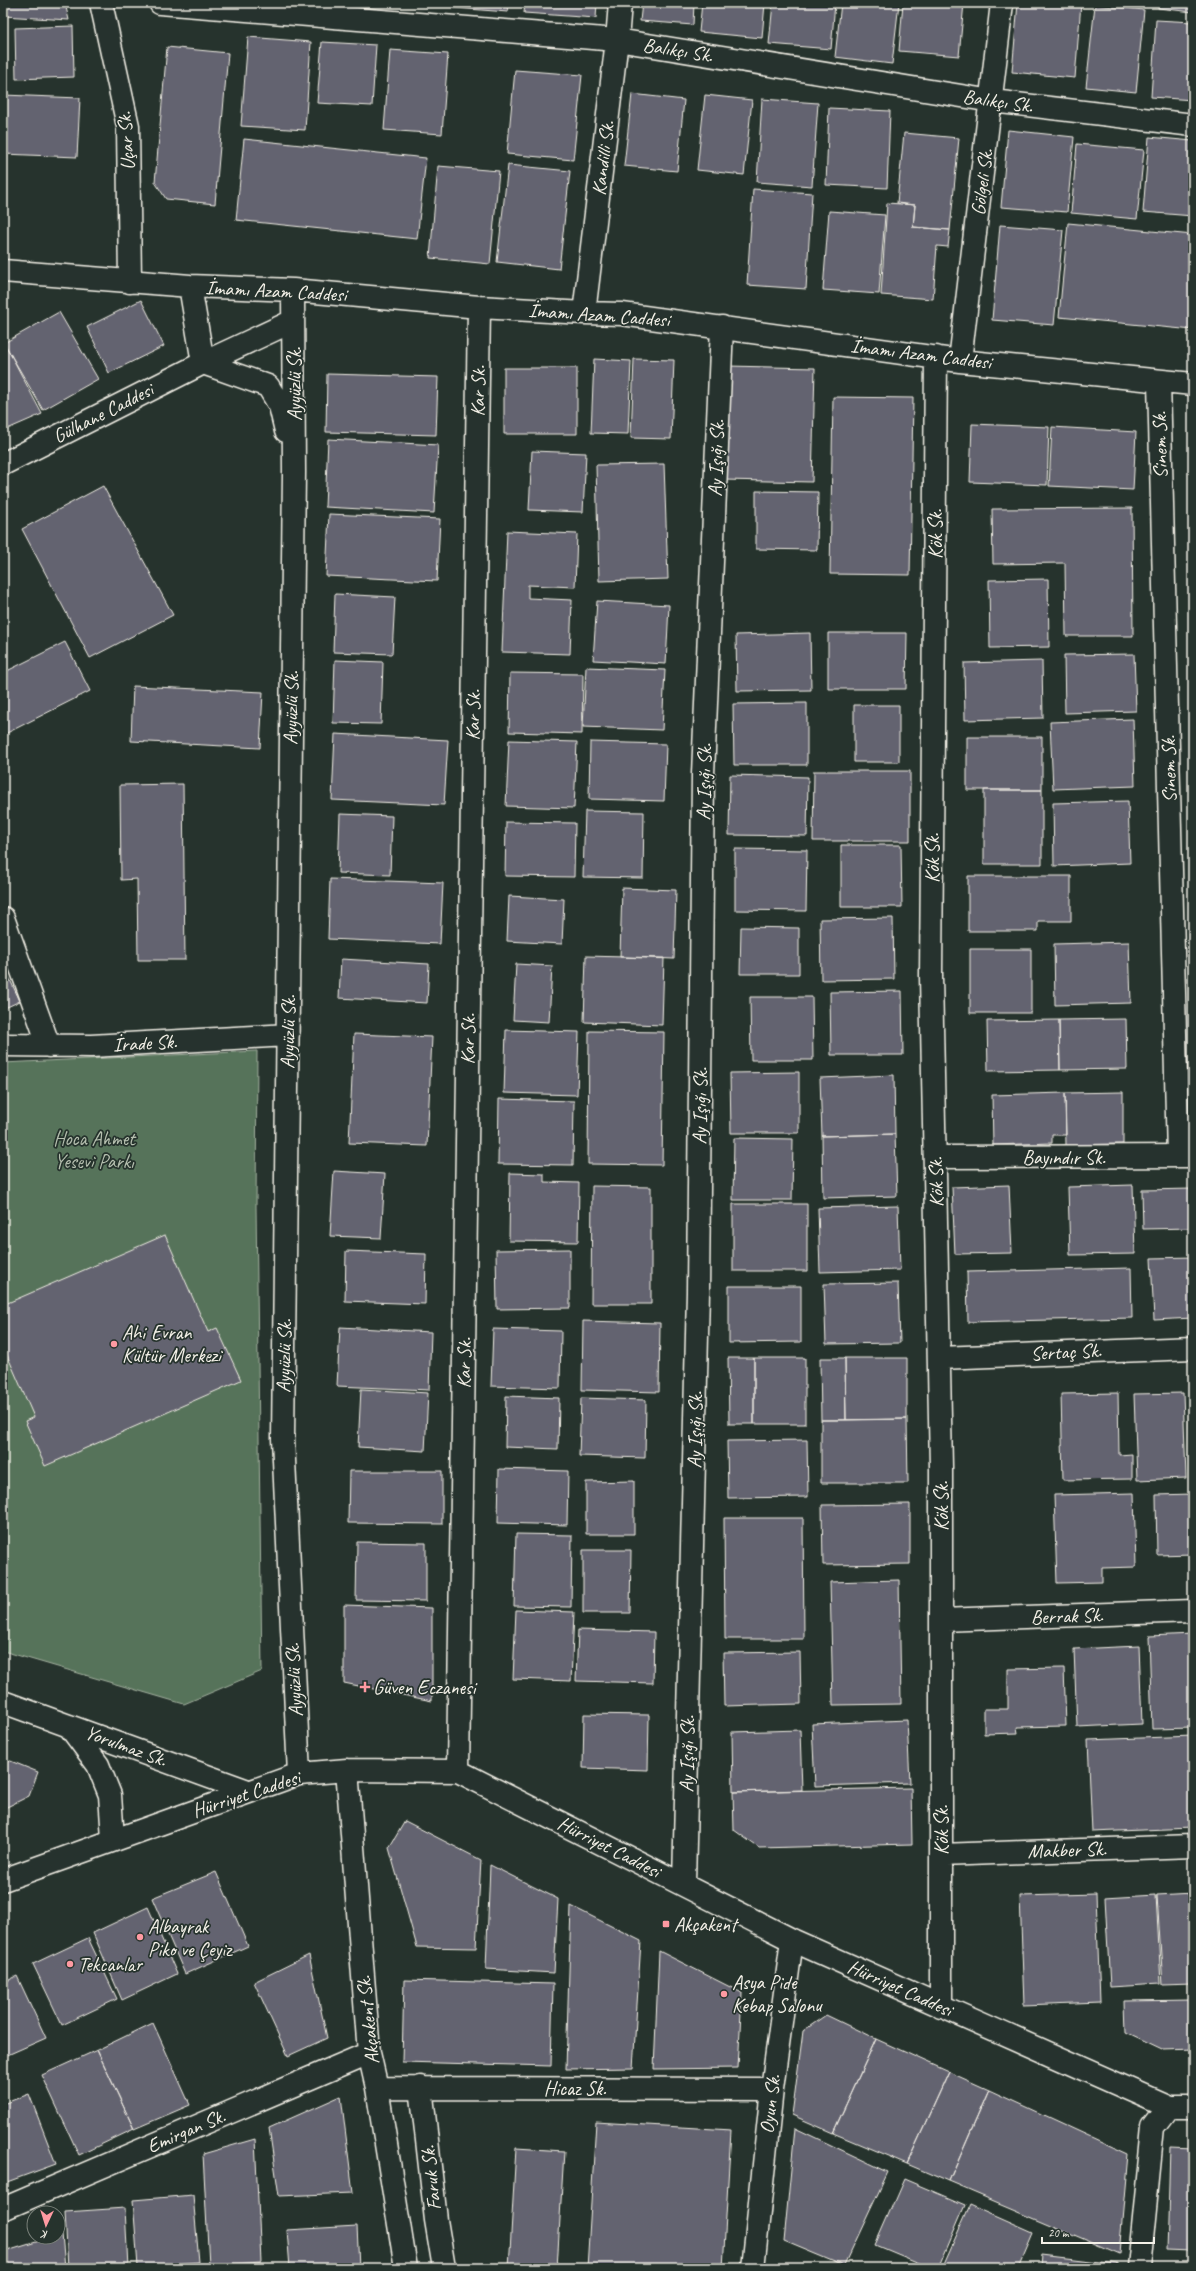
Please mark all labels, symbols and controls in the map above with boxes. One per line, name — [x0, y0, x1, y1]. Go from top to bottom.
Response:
street label: Balıkçı Sk. — [641, 32, 715, 68]
street label: Balıkçı Sk. — [961, 84, 1035, 118]
street label: Uçar Sk. — [111, 111, 141, 171]
street label: Kandilli Sk. — [586, 119, 620, 197]
street label: Gölgeli Sk. — [966, 147, 998, 217]
street label: İmamı Azam Caddesi — [205, 275, 350, 307]
street label: İmamı Azam Caddesi — [528, 298, 673, 333]
street label: İmamı Azam Caddesi — [849, 333, 995, 375]
street label: Ayyüzlü Sk. — [282, 347, 307, 421]
street label: Kar Sk. — [465, 365, 491, 417]
street label: Gülhane Caddesi — [49, 376, 159, 449]
street label: Sinem Sk. — [1147, 411, 1173, 479]
street label: Ay Işığı Sk. — [702, 419, 730, 497]
street label: Kök Sk. — [923, 509, 948, 559]
street label: Ayyüzlü Sk. — [278, 671, 304, 745]
street label: Kar Sk. — [460, 689, 486, 741]
street label: Sinem Sk. — [1156, 735, 1182, 803]
street label: Ay Işığı Sk. — [691, 743, 717, 821]
street label: Kök Sk. — [920, 833, 945, 883]
street label: Ayyüzlü Sk. — [275, 995, 301, 1069]
street label: Kar Sk. — [455, 1013, 481, 1065]
street label: İrade Sk. — [112, 1029, 178, 1057]
street label: Ay Işığı Sk. — [687, 1067, 713, 1145]
park label: Hoca Ahmet Yesevi Parkı — [53, 1126, 137, 1174]
street label: Bayındır Sk. — [1023, 1145, 1105, 1170]
street label: Kök Sk. — [923, 1157, 949, 1207]
street label: Ayyüzlü Sk. — [271, 1319, 297, 1393]
place label: Ahi Evran Kültür Merkezi — [122, 1320, 223, 1368]
street label: Kar Sk. — [451, 1337, 477, 1389]
street label: Sertaç Sk. — [1030, 1338, 1102, 1366]
marker: Ahi Evran Kültür Merkezi — [109, 1339, 119, 1349]
street label: Ay Işığı Sk. — [682, 1391, 708, 1469]
street label: Kök Sk. — [929, 1481, 954, 1531]
street label: Berrak Sk. — [1030, 1602, 1104, 1630]
street label: Ayyüzlü Sk. — [280, 1642, 308, 1718]
place label: Güven Eczanesi — [373, 1675, 478, 1700]
marker: Güven Eczanesi — [360, 1682, 370, 1692]
street label: Ay Işığı Sk. — [674, 1715, 700, 1793]
street label: Yorulmaz Sk. — [82, 1720, 170, 1772]
street label: Hürriyet Caddesi — [189, 1764, 305, 1823]
street label: Kök Sk. — [929, 1805, 954, 1855]
street label: Hürriyet Caddesi — [553, 1810, 667, 1885]
street label: Makber Sk. — [1027, 1836, 1107, 1864]
place label: Akçakent — [674, 1912, 740, 1937]
place label: Albayrak Piko ve Çeyiz — [148, 1914, 233, 1962]
marker: Akçakent — [661, 1919, 671, 1929]
marker: Albayrak Piko ve Çeyiz — [135, 1932, 145, 1942]
place label: Tekcanlar — [78, 1952, 144, 1977]
street label: Hürriyet Caddesi — [844, 1954, 958, 2023]
marker: Tekcanlar — [65, 1959, 75, 1969]
place label: Asya Pide Kebap Salonu — [732, 1970, 823, 2018]
street label: Akçakent Sk. — [351, 1975, 385, 2065]
marker: Asya Pide Kebap Salonu — [719, 1989, 729, 1999]
street label: Oyun Sk. — [754, 2073, 786, 2135]
street label: Hicaz Sk. — [544, 2076, 606, 2101]
street label: Emirgan Sk. — [143, 2103, 229, 2159]
street label: Faruk Sk. — [415, 2144, 447, 2212]
north arrow — [26, 2205, 66, 2245]
scale bar — [1042, 2219, 1154, 2245]
text: 20 m — [1048, 2225, 1070, 2241]
text: K — [40, 2228, 49, 2242]

